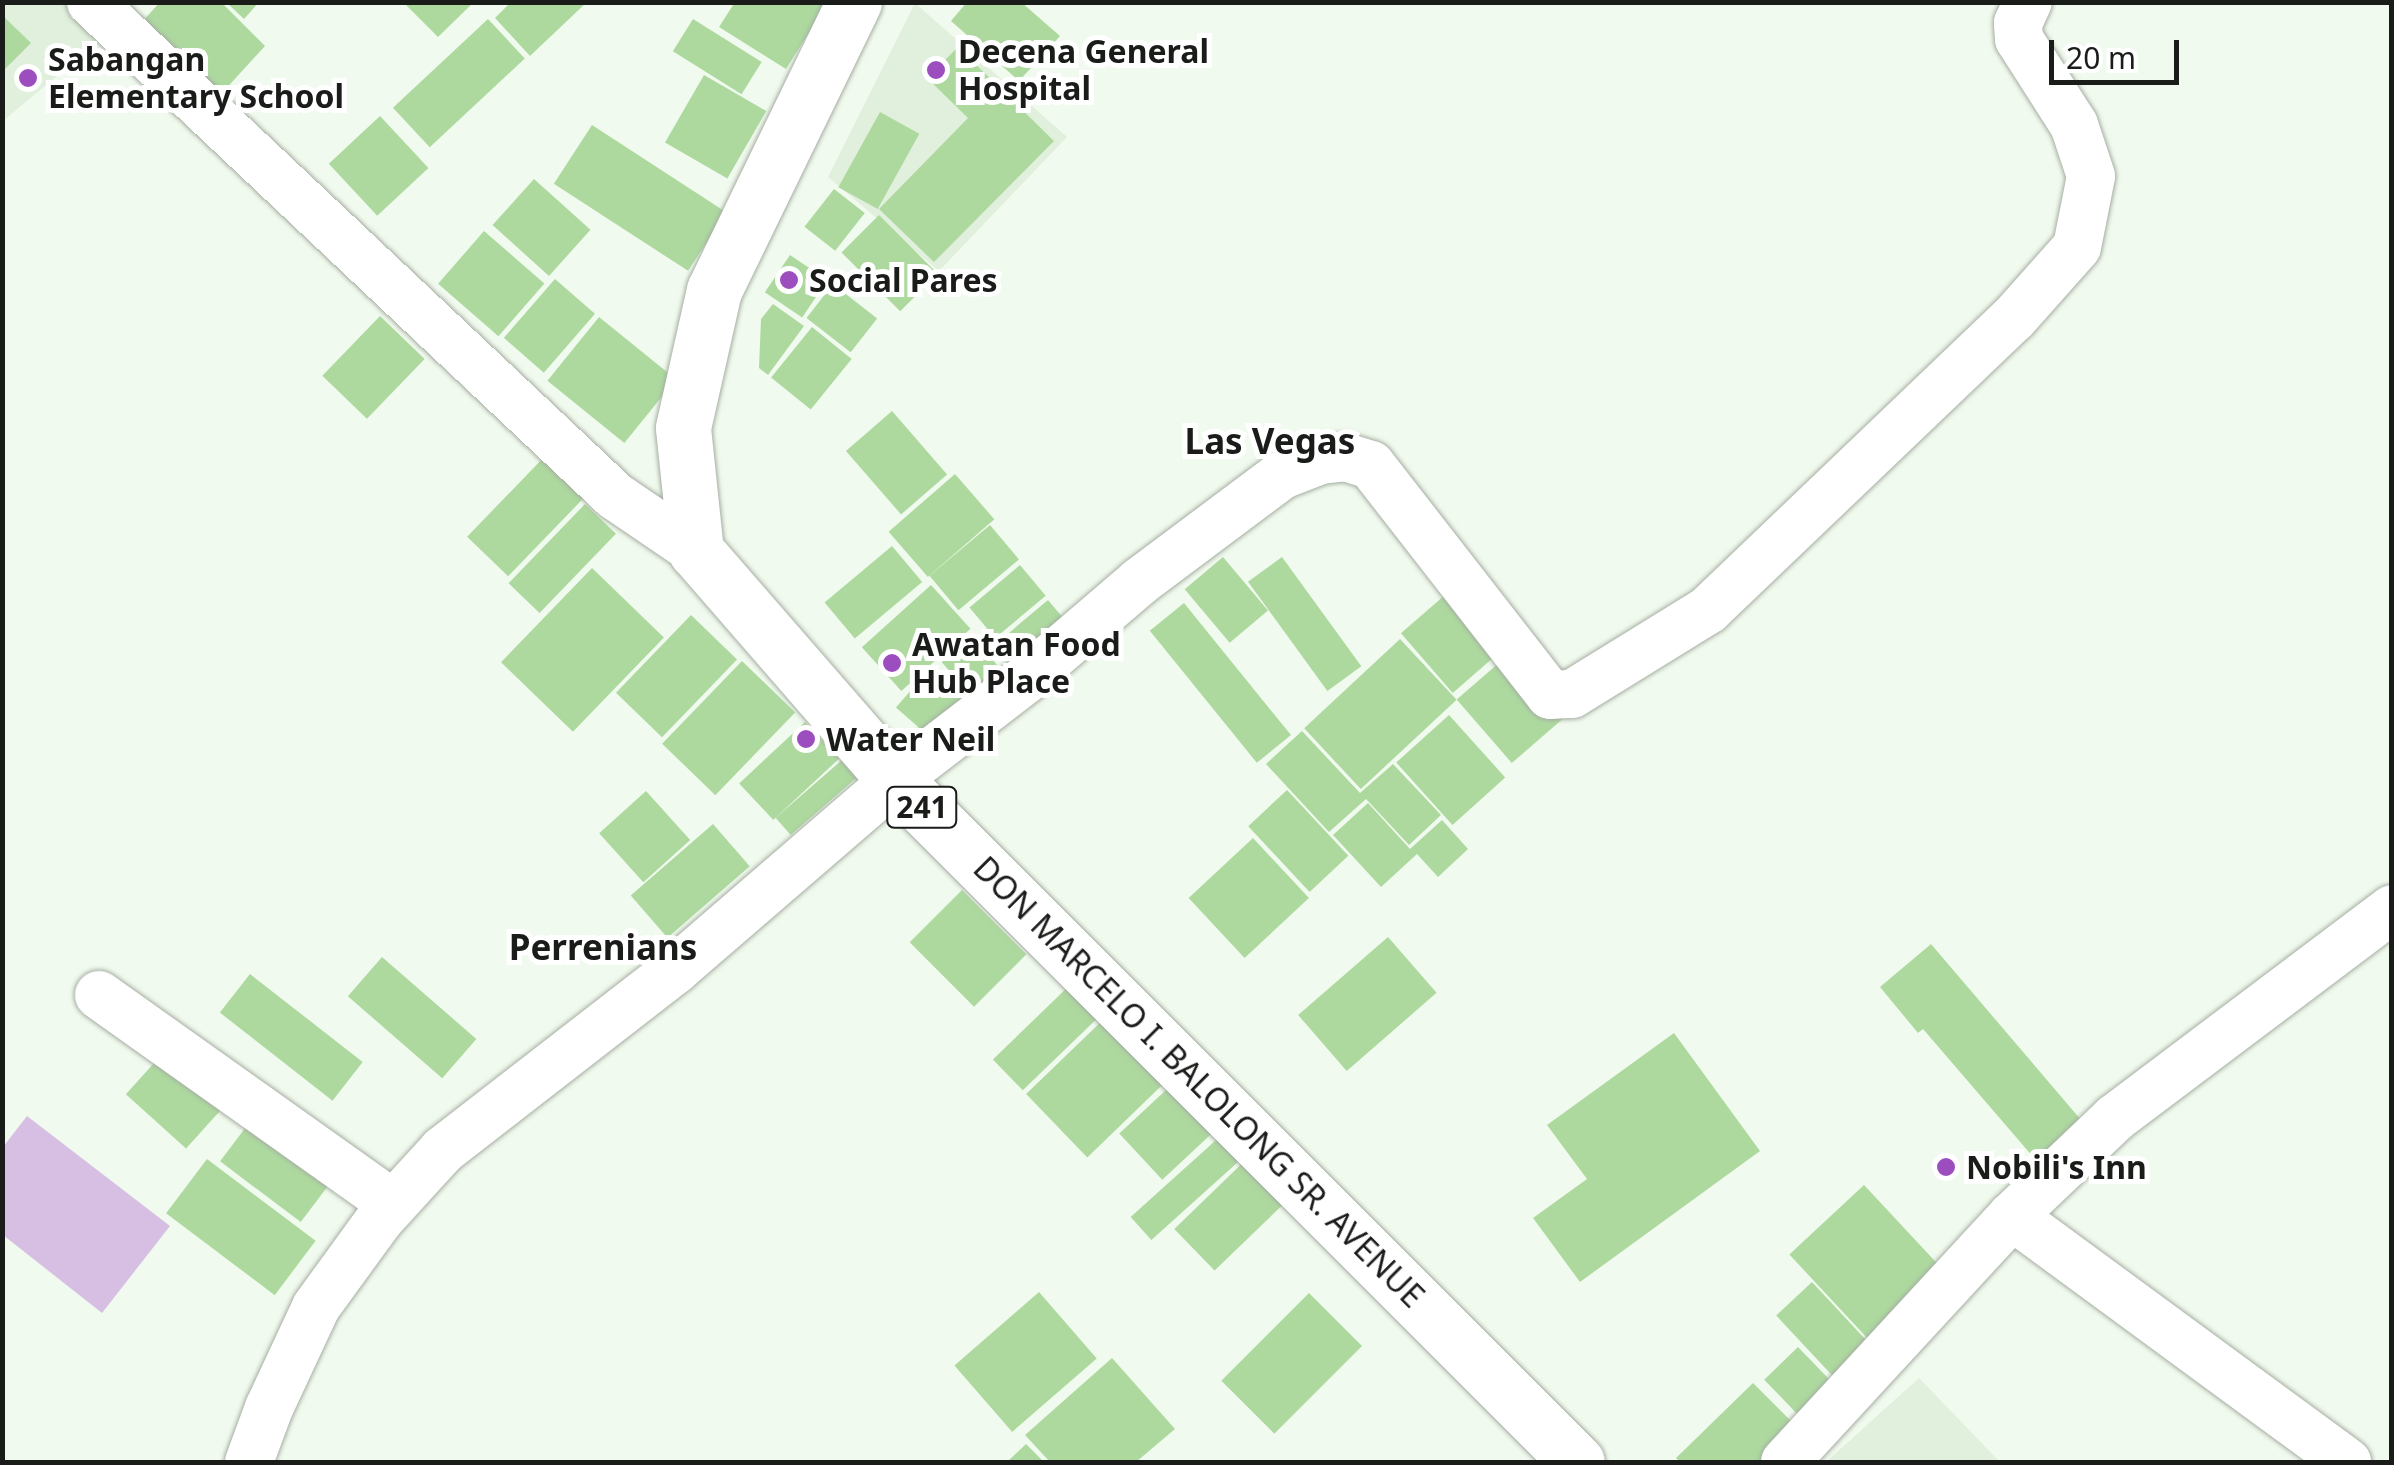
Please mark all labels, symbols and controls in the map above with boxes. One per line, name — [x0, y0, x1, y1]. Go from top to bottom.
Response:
scale bar — [2054, 20, 2184, 82]
place label: Decena General Hospital — [958, 33, 1209, 108]
text: 20 m — [2066, 37, 2136, 78]
place label: Sabangan Elementary School — [48, 41, 344, 116]
marker: Decena General Hospital — [923, 57, 949, 83]
marker: Sabangan Elementary School — [17, 67, 39, 89]
place label: Social Pares — [809, 261, 998, 299]
marker: Social Pares — [778, 269, 800, 291]
district label: Las Vegas — [1185, 420, 1355, 462]
place label: Awatan Food Hub Place — [912, 626, 1121, 701]
marker: Awatan Food Hub Place — [881, 652, 903, 674]
place label: Water Neil — [826, 720, 995, 758]
marker: Water Neil — [795, 728, 817, 750]
road number: 241 — [884, 782, 960, 832]
street label: DON MARCELO I. BALOLONG SR. AVENUE — [966, 849, 1432, 1315]
district label: Perrenians — [509, 926, 697, 968]
place label: Nobili's Inn — [1966, 1148, 2147, 1186]
marker: Nobili's Inn — [1935, 1156, 1957, 1178]

